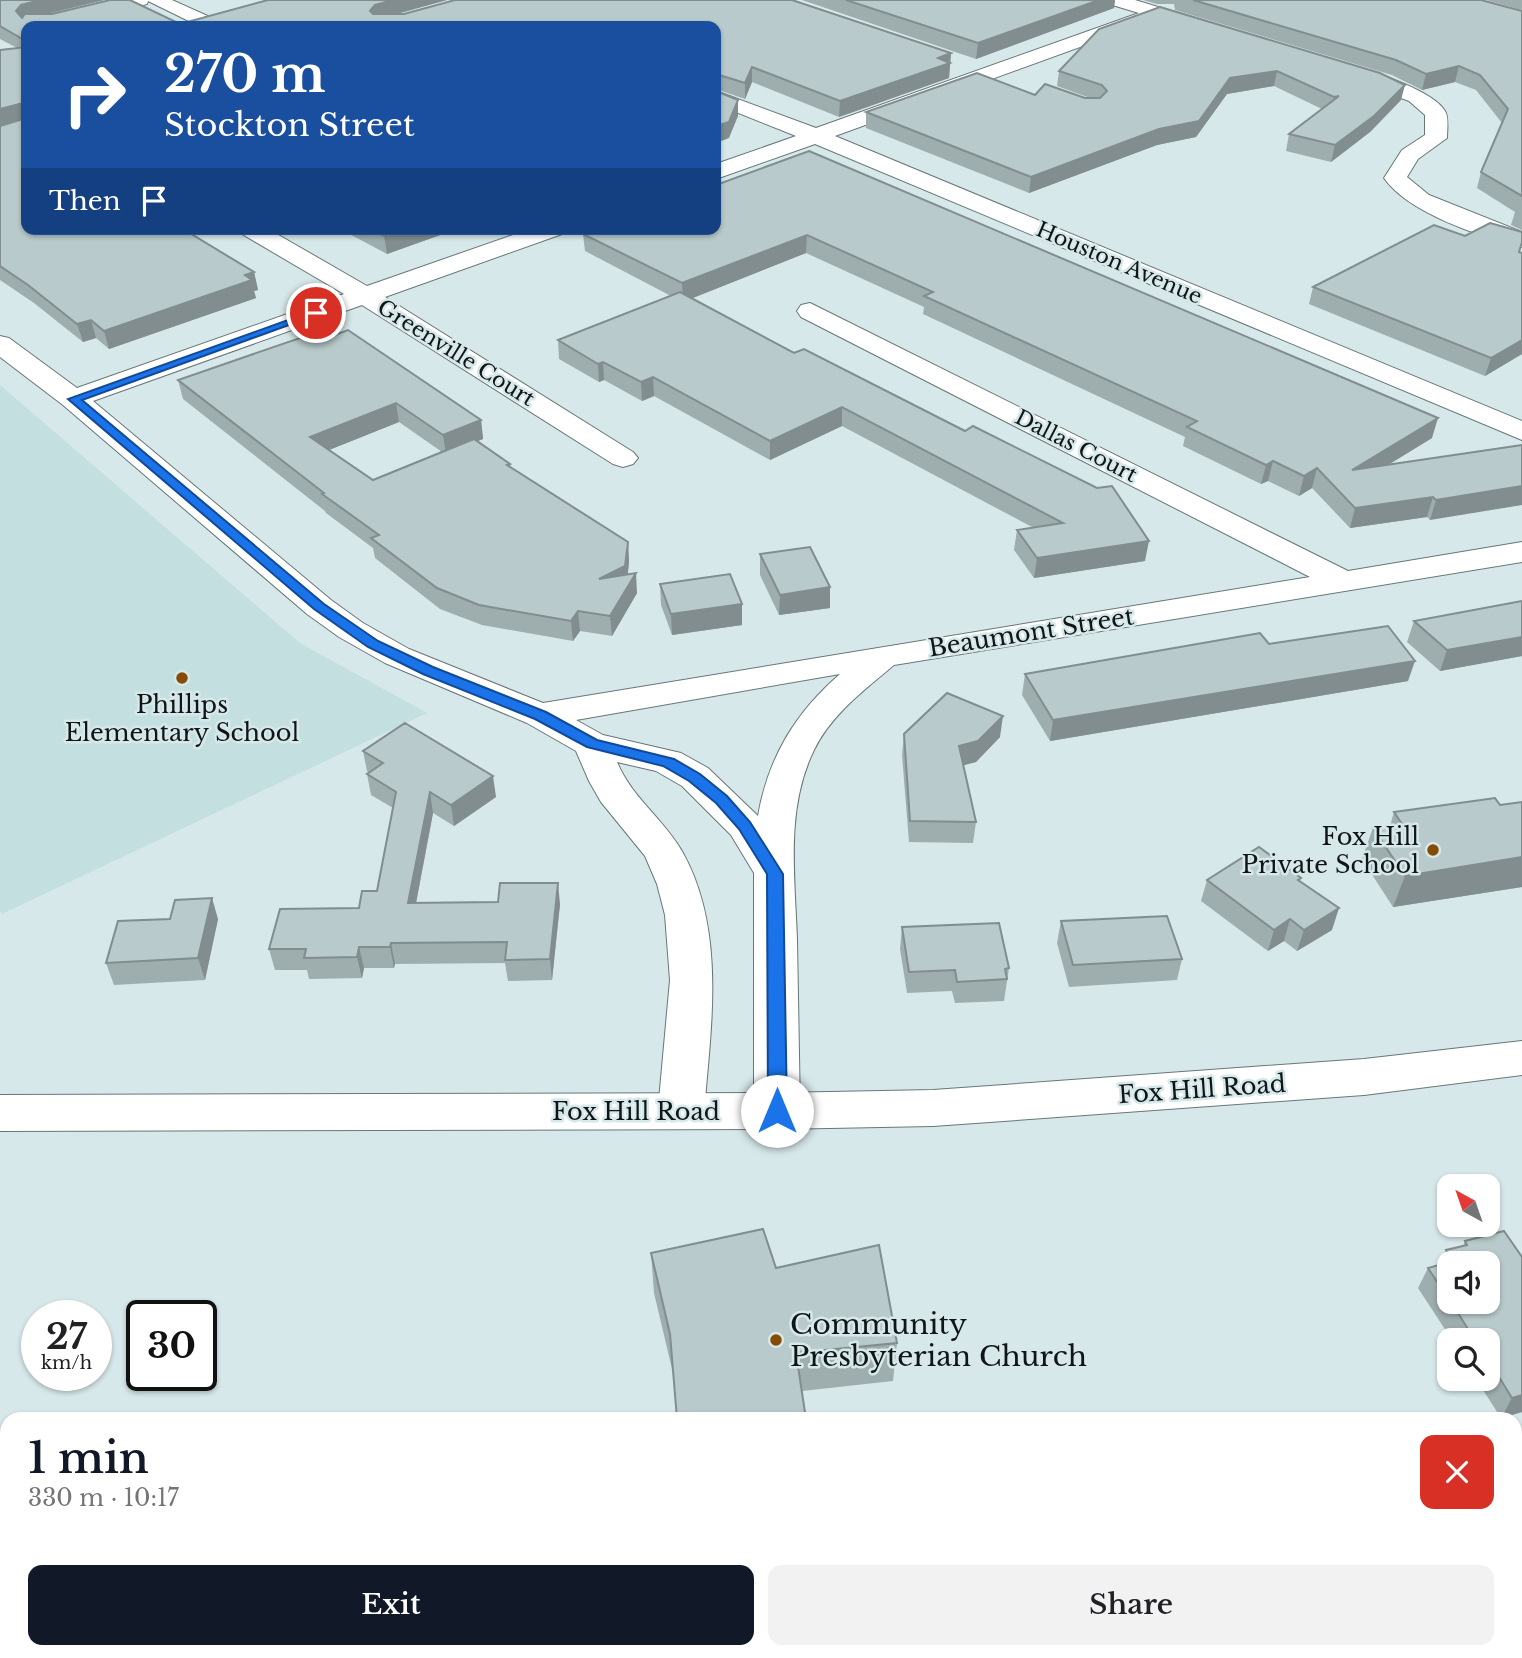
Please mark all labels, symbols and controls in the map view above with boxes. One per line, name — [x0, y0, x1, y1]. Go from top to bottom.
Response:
text: 270 m — [164, 44, 325, 105]
icon: right — [49, 49, 140, 140]
text: Stockton Street — [164, 105, 415, 145]
icon: arrive — [135, 182, 173, 220]
text: Then — [49, 185, 121, 217]
street label: Houston Avenue — [1032, 216, 1206, 310]
pin — [286, 283, 346, 343]
icon: arrive — [297, 294, 335, 332]
street label: Greenville Court — [373, 294, 539, 412]
street label: Dallas Court — [1011, 404, 1141, 488]
street label: Beaumont Street — [926, 601, 1136, 663]
marker: Phillips Elementary School — [174, 670, 190, 686]
place label: Phillips Elementary School — [65, 690, 299, 747]
place label: Fox Hill Private School — [1242, 822, 1419, 879]
marker: Fox Hill Private School — [1425, 842, 1441, 858]
street label: Fox Hill Road — [1117, 1069, 1287, 1109]
position arrow — [740, 1074, 814, 1148]
street label: Fox Hill Road — [552, 1097, 720, 1126]
north arrow — [1437, 1174, 1500, 1237]
map controls — [1437, 1174, 1500, 1391]
button: sound — [1437, 1251, 1500, 1314]
speed limit sign: 30 — [126, 1300, 217, 1391]
place label: Community Presbyterian Church — [790, 1307, 1087, 1374]
text: 27 — [46, 1315, 87, 1358]
button: search — [1437, 1328, 1500, 1391]
marker: Community Presbyterian Church — [768, 1332, 784, 1348]
text: km/h — [41, 1352, 92, 1374]
text: 1 min — [28, 1432, 149, 1484]
button: close — [1420, 1435, 1494, 1509]
text: 330 m · 10:17 — [28, 1484, 179, 1512]
button: Exit — [28, 1565, 754, 1645]
button: Share — [768, 1565, 1494, 1645]

